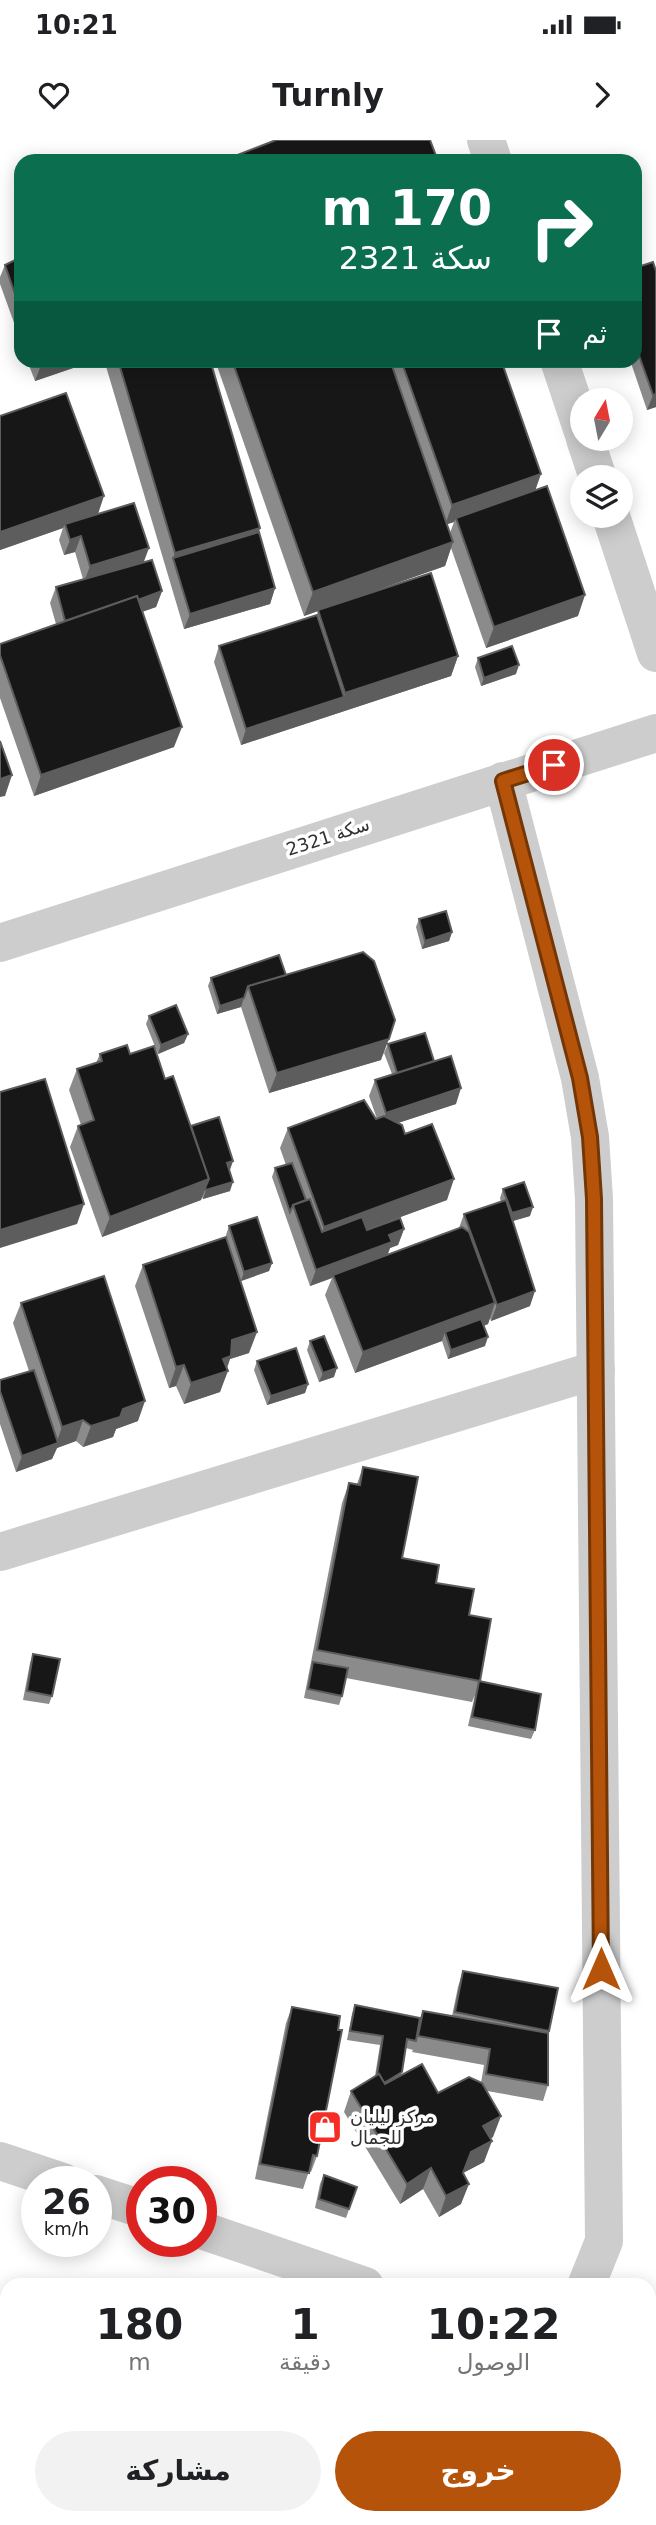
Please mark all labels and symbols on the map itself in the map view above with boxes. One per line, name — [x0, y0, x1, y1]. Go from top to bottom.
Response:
north arrow — [570, 388, 634, 452]
pin — [524, 735, 584, 795]
street label: سكة 2321 — [284, 813, 372, 860]
position arrow — [564, 1932, 638, 2006]
place label: مركز ليليان للجمال — [350, 2106, 435, 2148]
shop icon: مركز ليليان للجمال — [306, 2108, 344, 2146]
speed limit sign: 30 — [126, 2166, 217, 2257]

